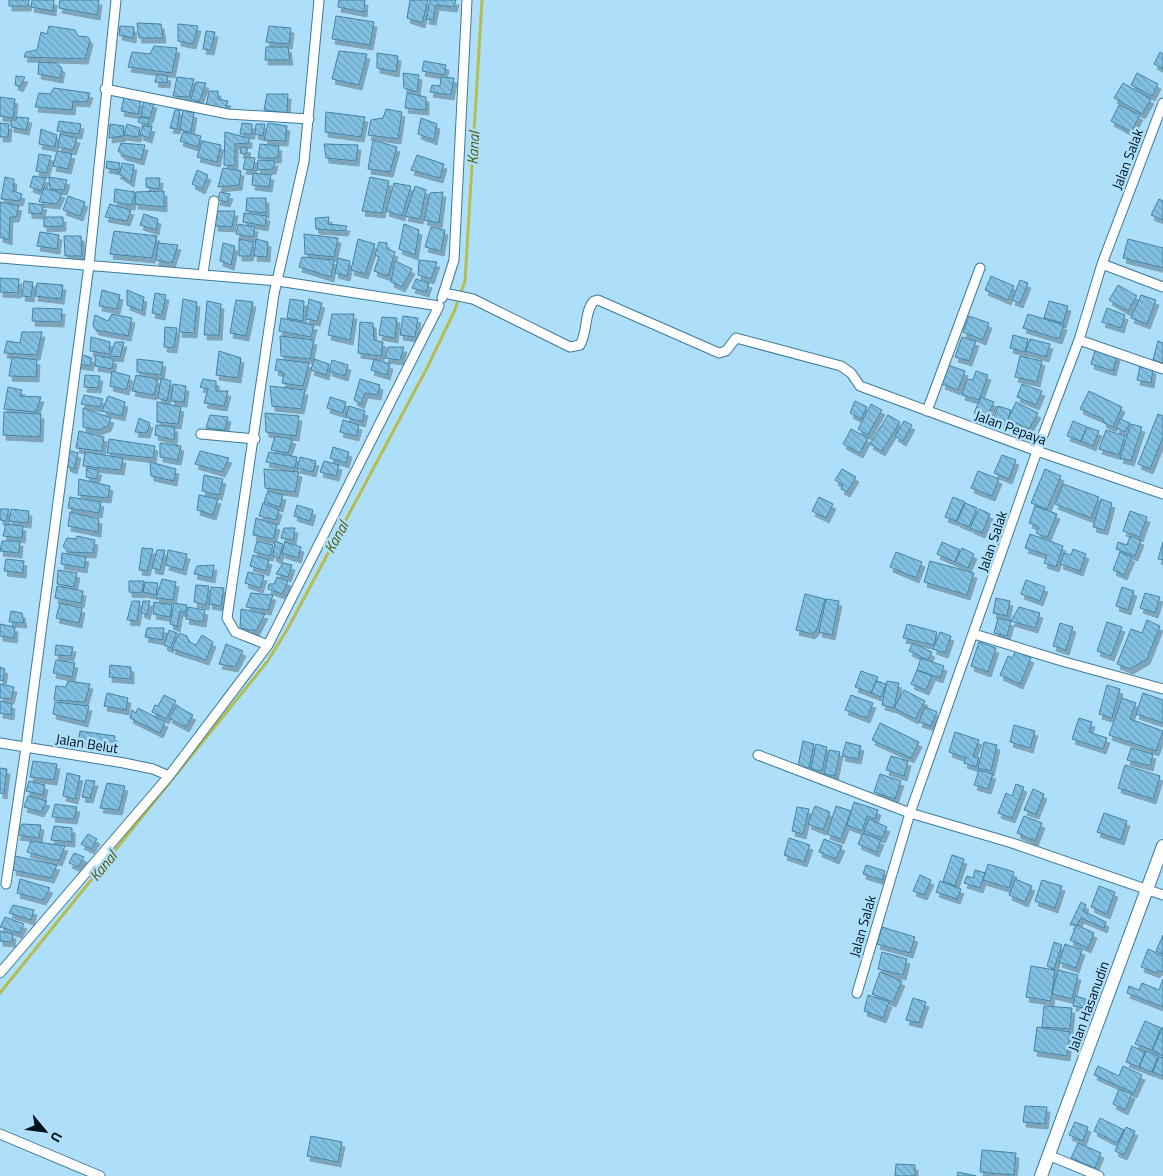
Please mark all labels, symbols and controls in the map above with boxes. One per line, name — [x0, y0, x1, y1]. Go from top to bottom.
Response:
street label: Jalan Salak — [1106, 125, 1148, 192]
water label: Kanal — [461, 129, 485, 165]
street label: Jalan Pepaya — [972, 404, 1050, 450]
street label: Jalan Salak — [972, 507, 1012, 574]
water label: Kanal — [318, 515, 355, 557]
street label: Jalan Belut — [54, 728, 120, 758]
water label: Kanal — [84, 844, 124, 886]
street label: Jalan Salak — [843, 892, 881, 959]
street label: Jalan Hasanudin — [1062, 958, 1114, 1054]
north arrow — [20, 1106, 70, 1156]
text: U — [45, 1128, 68, 1147]

